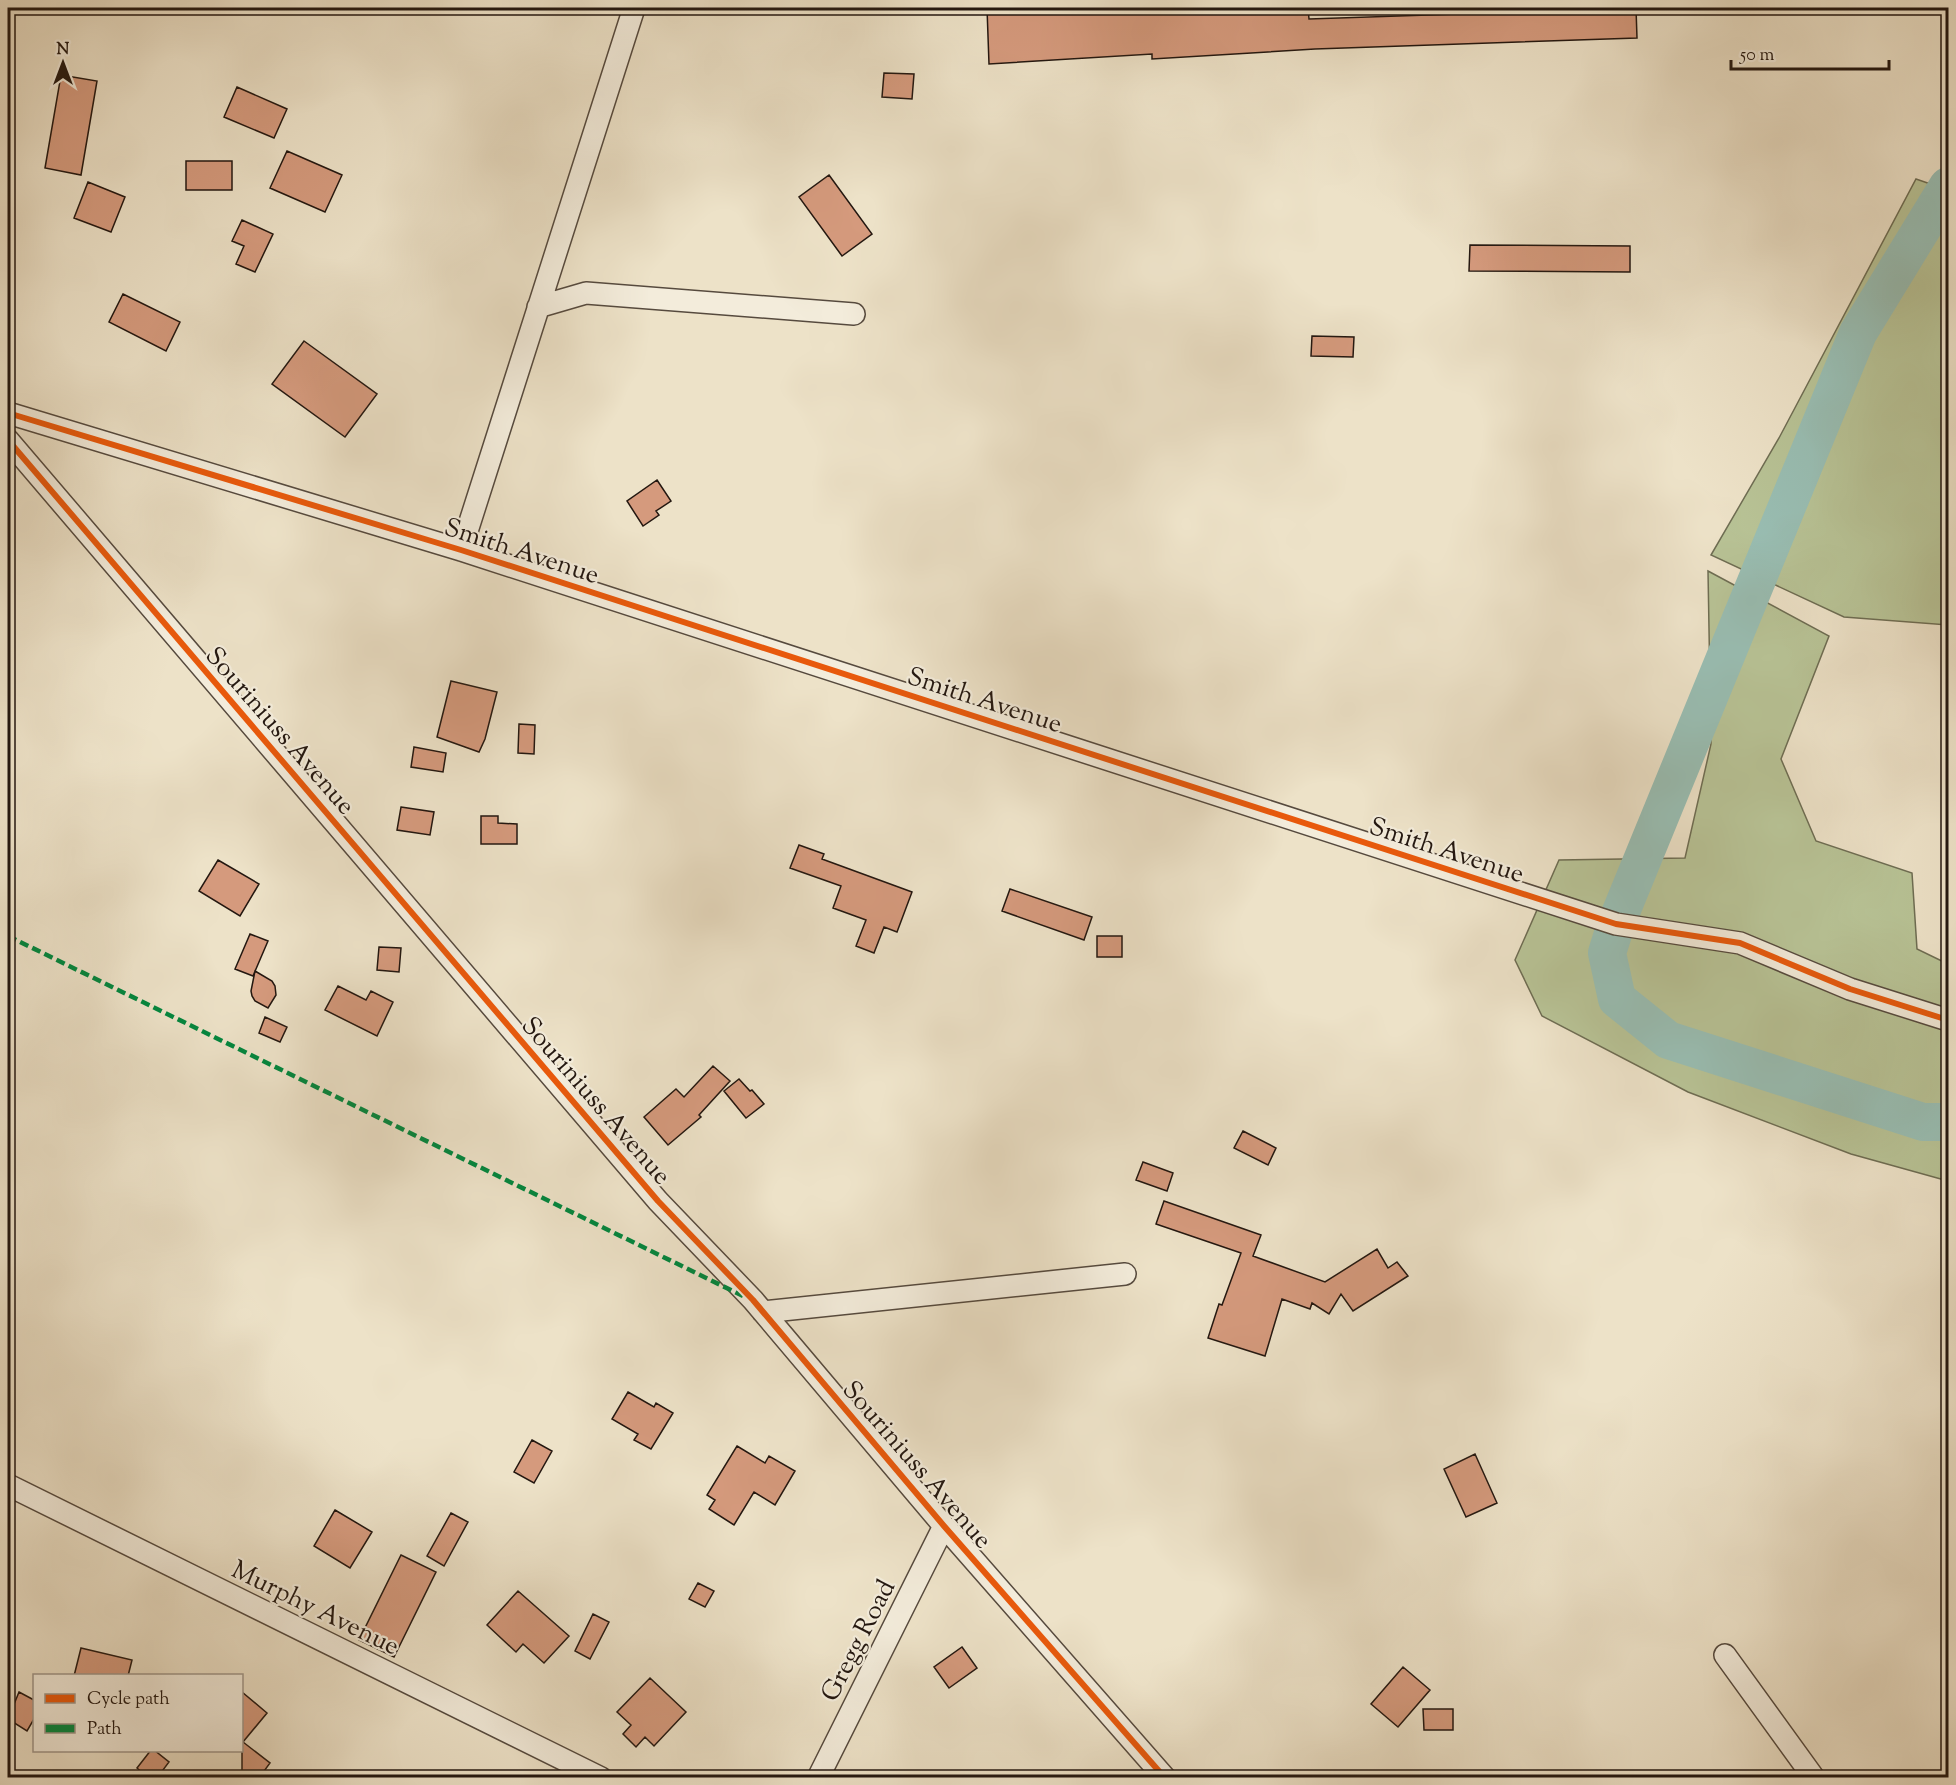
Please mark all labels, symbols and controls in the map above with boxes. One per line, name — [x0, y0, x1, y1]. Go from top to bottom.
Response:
north arrow — [33, 33, 93, 93]
scale bar — [1731, 33, 1888, 71]
text: N — [57, 39, 70, 62]
text: 50 m — [1739, 43, 1775, 69]
street label: Smith Avenue — [439, 510, 603, 595]
street label: Souriniuss Avenue — [196, 639, 363, 824]
street label: Smith Avenue — [902, 659, 1066, 744]
street label: Smith Avenue — [1364, 809, 1528, 894]
street label: Souriniuss Avenue — [512, 1009, 679, 1194]
street label: Souriniuss Avenue — [833, 1373, 1000, 1558]
street label: Murphy Avenue — [225, 1553, 405, 1666]
street label: Gregg Road — [813, 1573, 906, 1709]
legend — [33, 1674, 243, 1752]
text: Cycle path — [87, 1687, 170, 1713]
text: Path — [87, 1717, 122, 1743]

